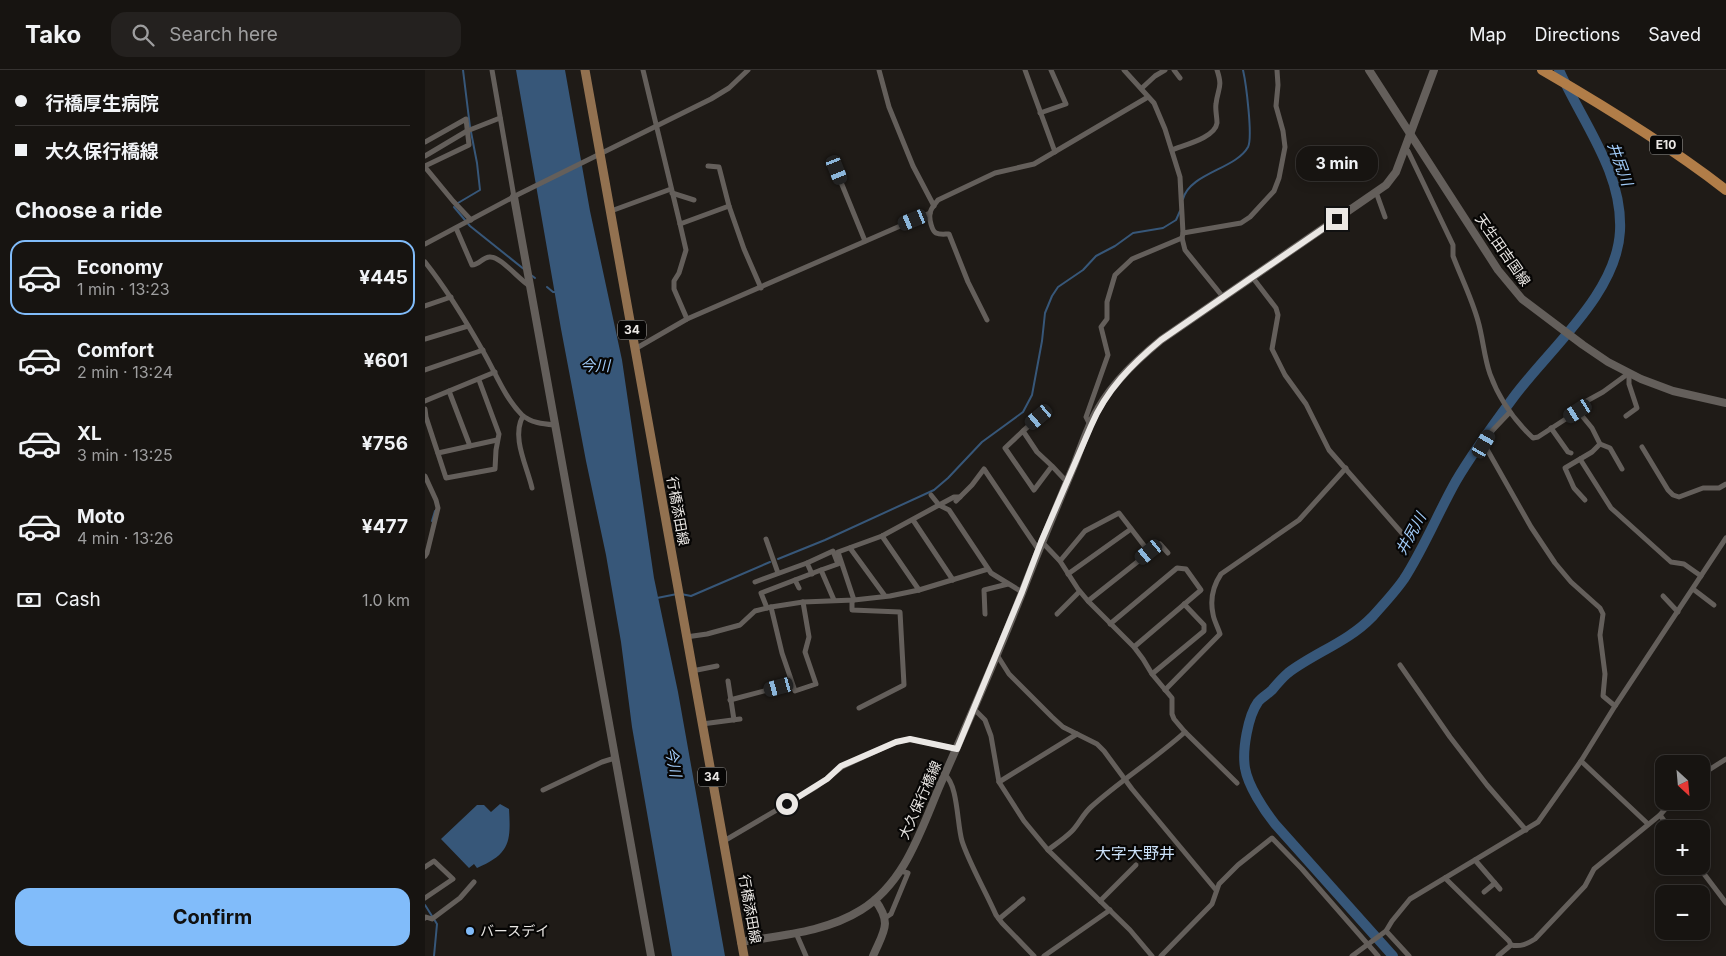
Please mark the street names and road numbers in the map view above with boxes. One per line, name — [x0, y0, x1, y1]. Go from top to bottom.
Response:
road number: E10 — [1650, 136, 1682, 154]
street label: 天生田吉国線 — [1472, 210, 1534, 289]
road number: 34 — [618, 320, 646, 340]
street label: 行橋添田線 — [664, 475, 693, 547]
street label: 大久保行橋線 — [895, 758, 944, 842]
road number: 34 — [698, 768, 726, 786]
street label: 行橋添田線 — [736, 873, 765, 945]

